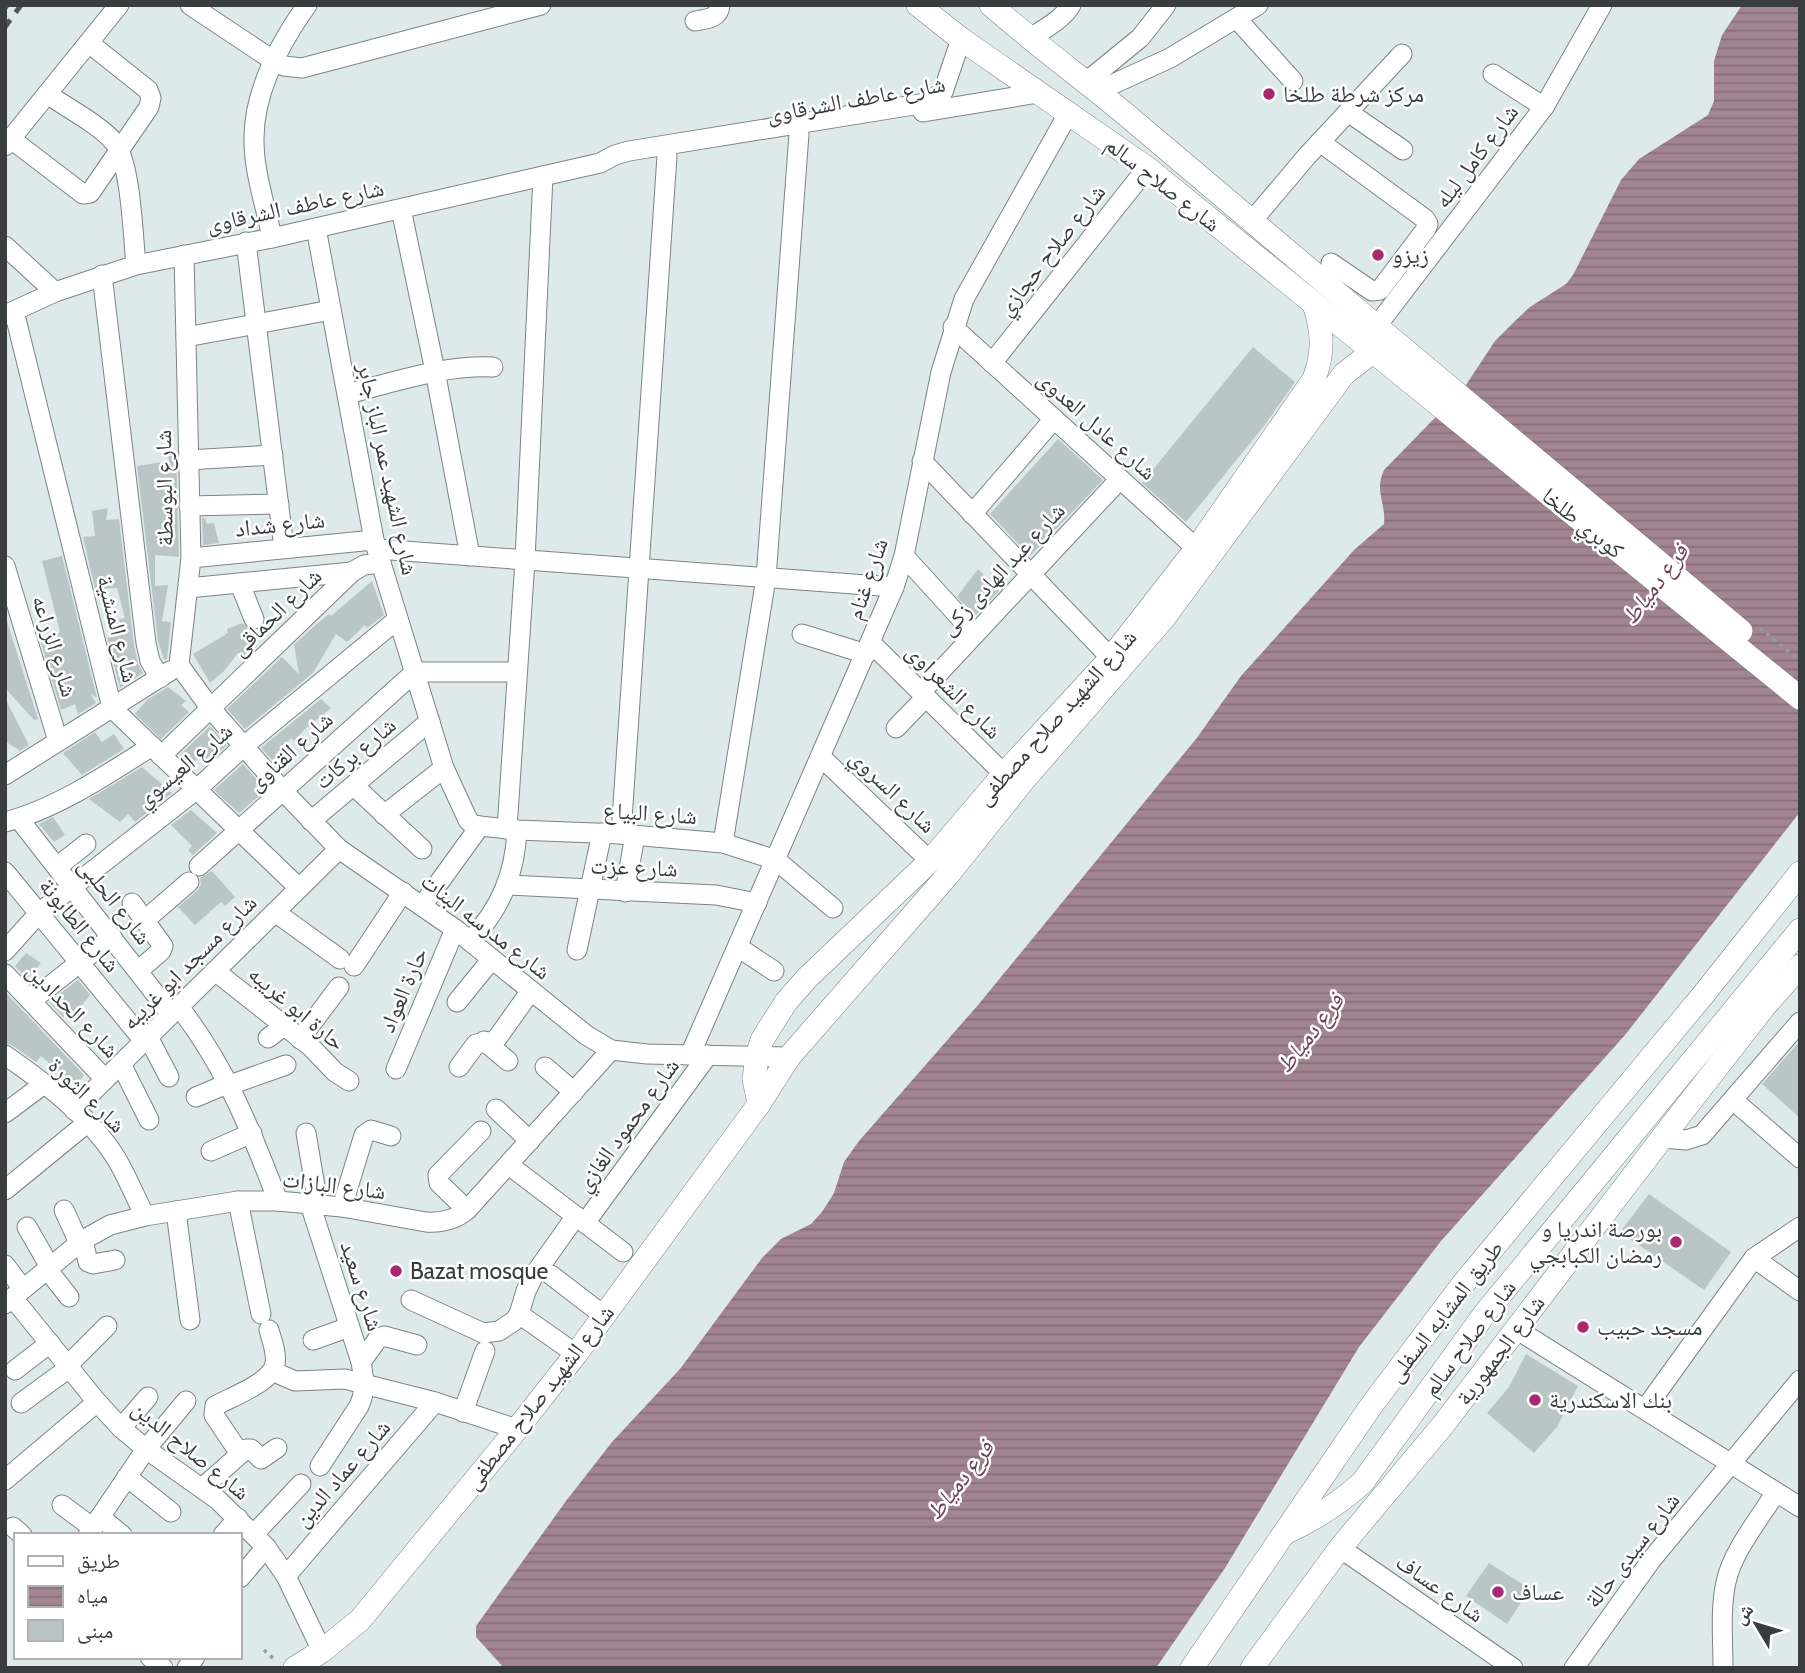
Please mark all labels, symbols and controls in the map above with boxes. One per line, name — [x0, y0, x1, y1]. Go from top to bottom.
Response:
street label: شارع عاطف الشرقاوى — [765, 70, 948, 129]
place label: مركز شرطة طلخا — [1283, 80, 1424, 108]
marker: مركز شرطة طلخا — [1261, 86, 1277, 102]
street label: شارع كامل ليله — [1428, 99, 1525, 214]
street label: شارع صلاح سالم — [1098, 130, 1226, 239]
street label: شارع عاطف الشرقاوى — [204, 174, 387, 239]
street label: شارع صلاح حجازي — [991, 178, 1115, 325]
place label: زيزو — [1392, 241, 1429, 269]
marker: زيزو — [1370, 247, 1386, 263]
street label: شارع الشهيد عمر الباز جابر — [351, 359, 424, 578]
street label: شارع عادل العدوى — [1031, 364, 1162, 486]
street label: شارع البوسطة — [149, 429, 180, 547]
street label: كوبري طلخا — [1533, 482, 1630, 569]
street label: شارع عبد الهادى زكى — [933, 497, 1071, 642]
street label: شارع شداد — [234, 505, 326, 544]
street label: شارع غنام — [840, 535, 896, 624]
water label: فرع دمياط — [1615, 536, 1696, 630]
street label: شارع الحماقى — [225, 562, 328, 663]
street label: شارع المنشية — [90, 573, 145, 686]
street label: شارع الزراعه — [25, 592, 84, 701]
street label: شارع الشهيد صلاح مصطفى — [970, 623, 1143, 811]
street label: شارع الشعراوى — [900, 637, 1008, 745]
street label: شارع القناوى — [241, 705, 339, 798]
street label: شارع بركات — [309, 711, 402, 796]
street label: شارع العيسوي — [130, 717, 241, 817]
street label: شارع السروي — [841, 743, 942, 842]
street label: شارع البياع — [602, 796, 698, 831]
street label: شارع عزت — [590, 851, 678, 884]
street label: شارع الحلبى — [72, 852, 158, 951]
street label: شارع مدرسه البنات — [415, 867, 557, 986]
street label: شارع الطابونة — [33, 872, 127, 978]
street label: شارع مسجد ابو غريبه — [116, 889, 263, 1036]
street label: حارة العواد — [373, 943, 433, 1037]
street label: شارع الحدادين — [20, 956, 125, 1064]
street label: حارة ابو غريبه — [243, 960, 351, 1056]
water label: فرع دمياط — [1269, 986, 1352, 1079]
street label: شارع الثورة — [42, 1051, 131, 1139]
street label: شارع محمود الغازي — [569, 1053, 689, 1200]
street label: شارع البازات — [281, 1165, 387, 1206]
place label: بورصة اندريا و رمضان الكبابجي — [1529, 1215, 1662, 1274]
street label: طريق المشايه السفلى — [1381, 1234, 1509, 1388]
marker: بورصة اندريا و رمضان الكبابجي — [1668, 1234, 1684, 1250]
street label: شارع سعيد — [333, 1238, 390, 1335]
place label: Bazat mosque — [410, 1257, 549, 1285]
marker: Bazat mosque — [388, 1263, 404, 1279]
street label: شارع صلاح سالم — [1416, 1274, 1524, 1403]
street label: شارع الجمهورية — [1449, 1289, 1551, 1411]
street label: شارع الشهيد صلاح مصطفى — [458, 1299, 621, 1496]
place label: مسجد حبيب — [1597, 1313, 1703, 1341]
marker: مسجد حبيب — [1575, 1319, 1591, 1335]
place label: بنك الاسكندرية — [1549, 1386, 1672, 1414]
marker: بنك الاسكندرية — [1527, 1392, 1543, 1408]
street label: شارع صلاح الدين — [126, 1394, 256, 1507]
street label: شارع عماد الدين — [288, 1414, 397, 1533]
water label: فرع دمياط — [919, 1433, 1002, 1526]
street label: شارع سيدى حالة — [1578, 1487, 1686, 1614]
legend — [14, 1533, 242, 1659]
text: طريق — [77, 1548, 120, 1574]
street label: شارع عساف — [1390, 1548, 1489, 1629]
place label: عساف — [1512, 1578, 1565, 1606]
text: مياه — [77, 1583, 108, 1608]
marker: عساف — [1490, 1584, 1506, 1600]
north arrow — [1721, 1589, 1791, 1659]
text: ش — [1728, 1599, 1758, 1629]
text: مبنى — [77, 1618, 113, 1644]

